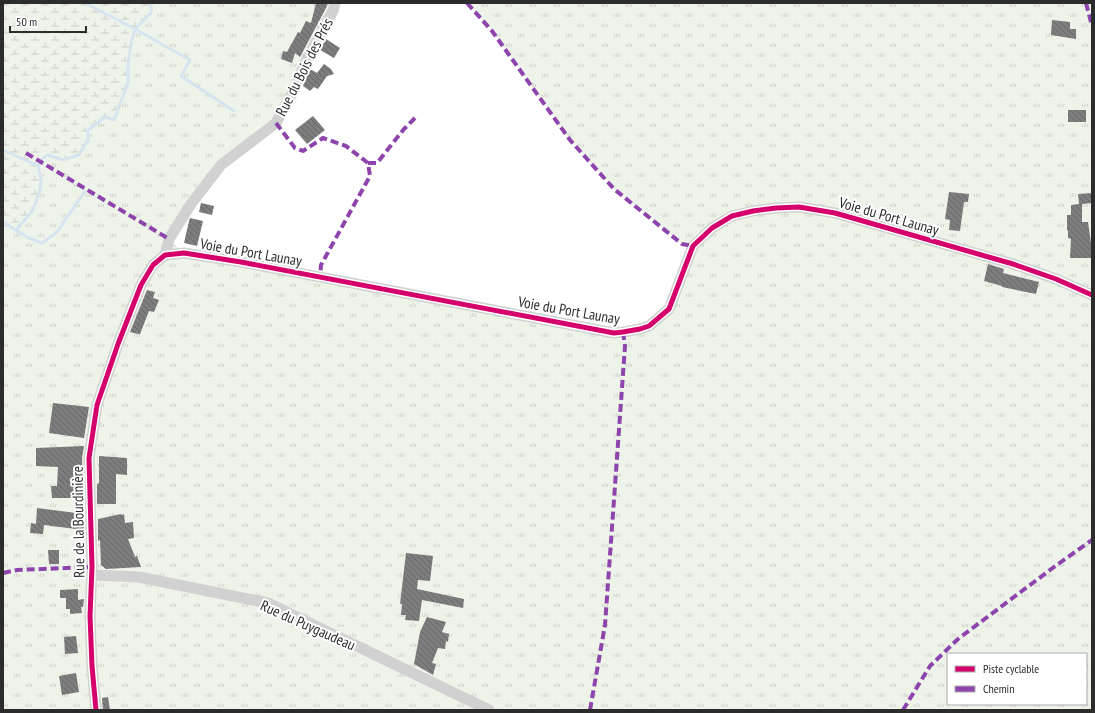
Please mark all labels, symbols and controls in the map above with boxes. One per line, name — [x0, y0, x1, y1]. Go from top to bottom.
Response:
scale bar — [10, 8, 86, 34]
text: 50 m — [16, 14, 37, 29]
street label: Rue du Bois des Prés — [271, 15, 337, 119]
street label: Voie du Port Launay — [836, 192, 941, 239]
street label: Voie du Port Launay — [198, 234, 304, 270]
street label: Voie du Port Launay — [516, 292, 622, 328]
street label: Rue de la Bourdinière — [68, 466, 88, 578]
street label: Rue du Puygaudeau — [258, 596, 358, 654]
legend — [947, 653, 1087, 705]
text: Piste cyclable — [983, 661, 1039, 676]
text: Chemin — [983, 681, 1014, 696]

